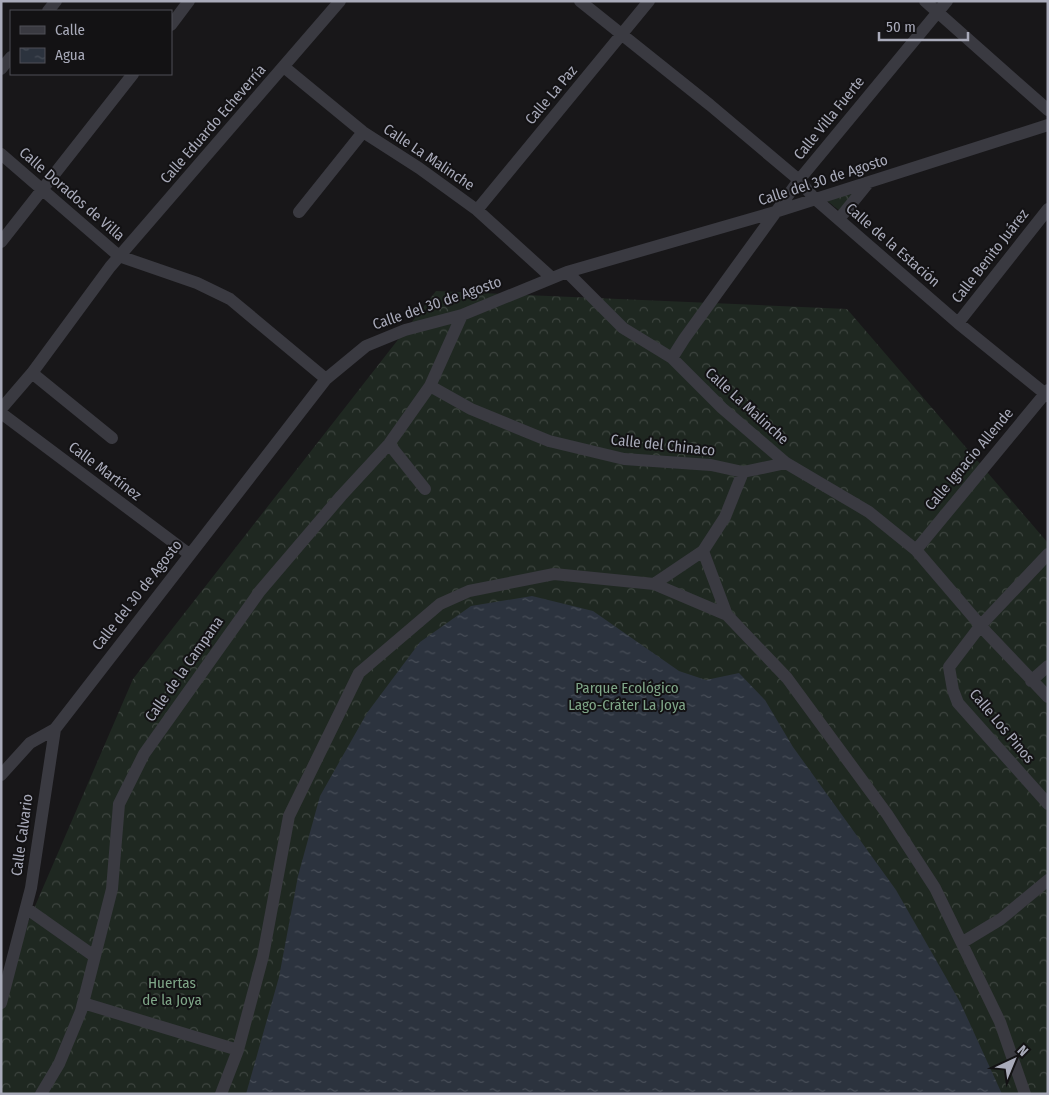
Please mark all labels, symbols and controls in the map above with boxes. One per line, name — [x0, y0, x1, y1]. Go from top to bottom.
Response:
legend — [10, 10, 172, 75]
scale bar — [879, 10, 968, 42]
text: 50 m — [886, 18, 916, 36]
text: Calle — [55, 21, 85, 39]
text: Agua — [55, 46, 85, 64]
street label: Calle Eduardo Echeverría — [156, 61, 270, 187]
street label: Calle La Paz — [521, 62, 581, 128]
street label: Calle Villa Fuerte — [790, 73, 868, 163]
street label: Calle La Malinche — [380, 120, 478, 194]
street label: Calle Dorados de Villa — [16, 143, 128, 245]
street label: Calle del 30 de Agosto — [756, 151, 890, 209]
street label: Calle de la Estación — [842, 199, 944, 291]
street label: Calle Benito Juárez — [948, 205, 1032, 307]
street label: Calle del 30 de Agosto — [370, 272, 504, 333]
street label: Calle La Malinche — [702, 364, 792, 448]
street label: Calle Ignacio Allende — [921, 404, 1017, 514]
street label: Calle del Chinaco — [610, 431, 716, 459]
street label: Calle Martínez — [65, 438, 145, 504]
street label: Calle del 30 de Agosto — [88, 536, 186, 654]
street label: Calle de la Campana — [141, 613, 227, 725]
park label: Parque Ecológico Lago-Cráter La Joya — [568, 679, 686, 714]
street label: Calle Los Pinos — [966, 685, 1038, 767]
street label: Calle Calvario — [7, 793, 37, 877]
park label: Huertas de la Joya — [142, 974, 202, 1009]
north arrow — [989, 1035, 1039, 1085]
text: N — [1014, 1042, 1032, 1060]

